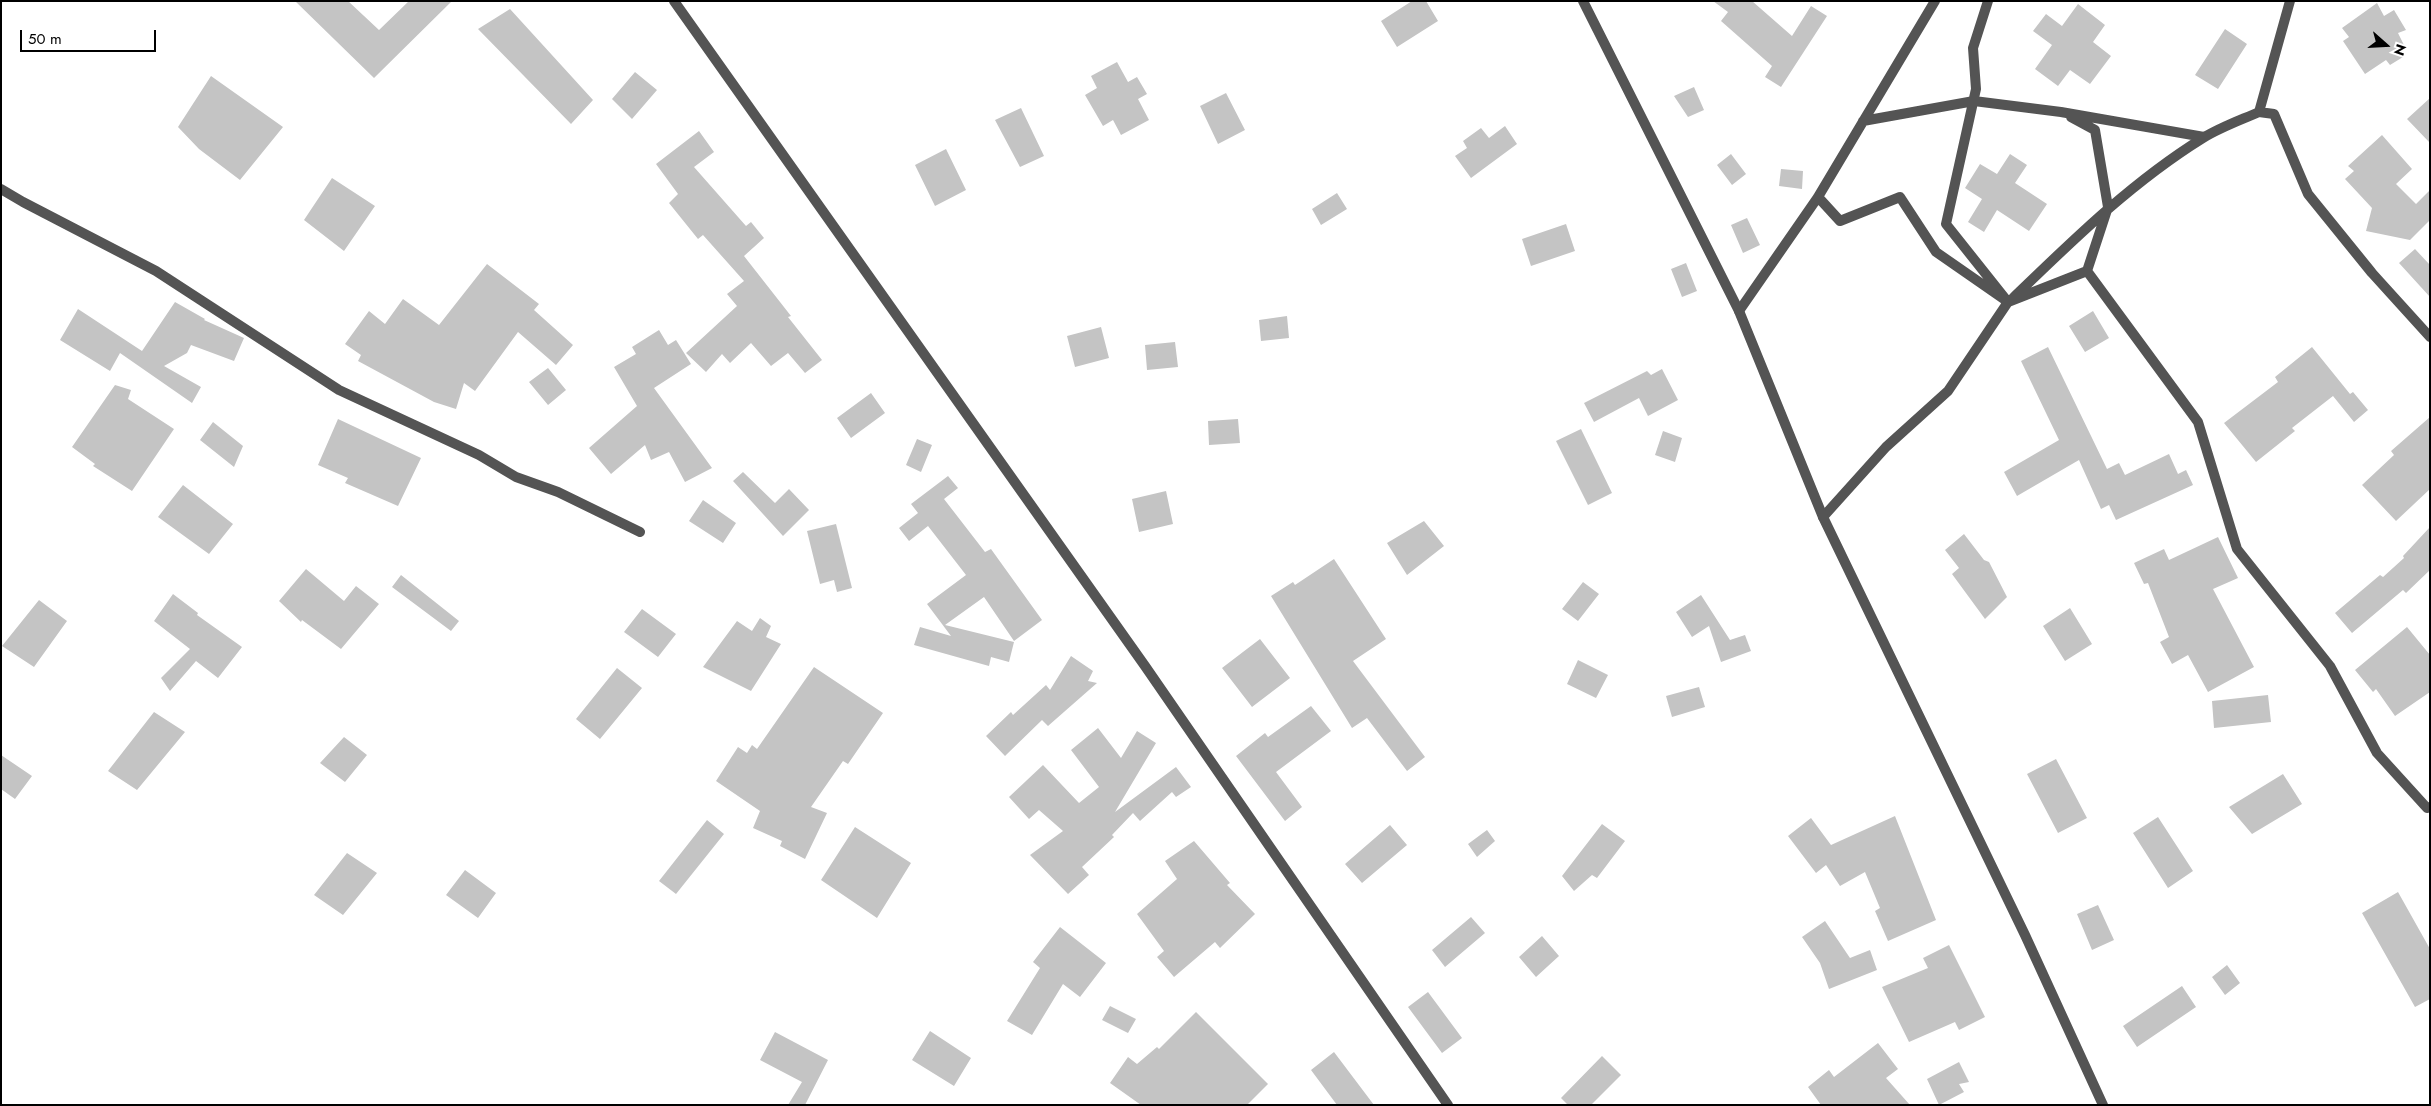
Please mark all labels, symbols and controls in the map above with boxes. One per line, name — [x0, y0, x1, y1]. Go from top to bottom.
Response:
scale bar — [22, 20, 159, 52]
north arrow — [2361, 20, 2411, 70]
text: 50 m — [28, 28, 62, 50]
text: N — [2389, 41, 2411, 58]

